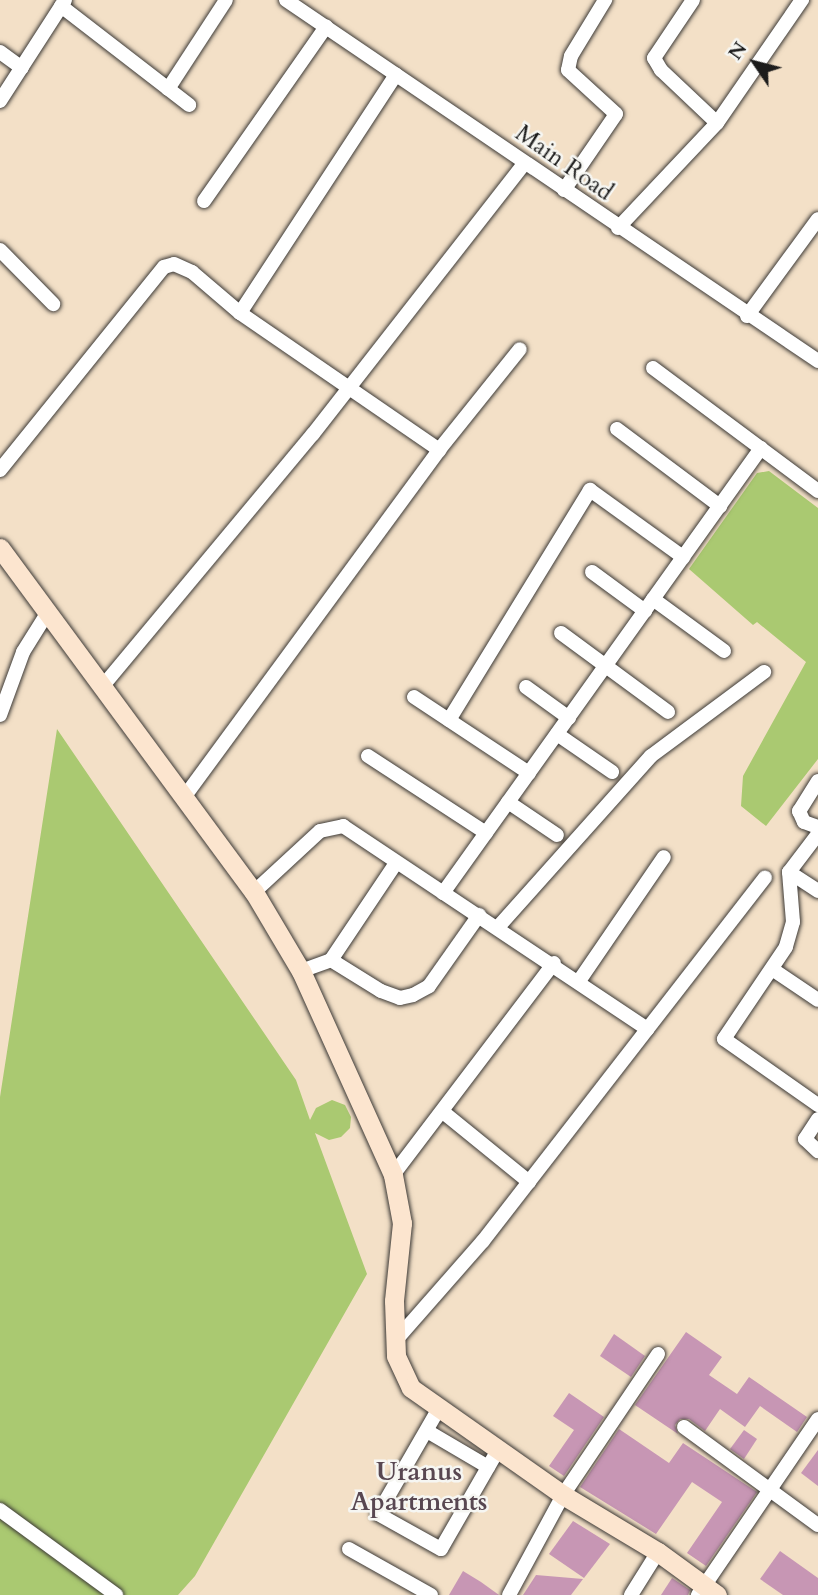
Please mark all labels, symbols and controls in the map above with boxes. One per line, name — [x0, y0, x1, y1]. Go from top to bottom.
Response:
north arrow — [720, 28, 790, 98]
text: N — [722, 37, 753, 65]
street label: Main Road — [510, 119, 618, 207]
district label: Uranus Apartments — [351, 1456, 487, 1518]

